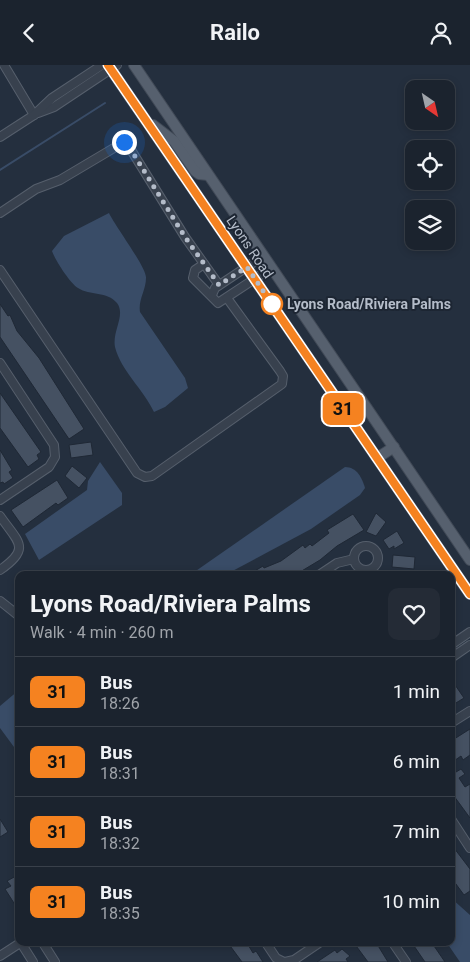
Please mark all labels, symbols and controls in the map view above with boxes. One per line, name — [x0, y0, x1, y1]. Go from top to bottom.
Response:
icon: back — [15, 19, 43, 47]
icon: person — [427, 19, 455, 47]
text: Railo — [210, 20, 260, 45]
north arrow — [405, 80, 455, 130]
map controls — [405, 80, 455, 250]
your location — [112, 130, 137, 155]
button: locate — [405, 140, 455, 190]
button: layers — [405, 200, 455, 250]
street label: Lyons Road — [223, 213, 277, 281]
marker: Lyons Road/Riviera Palms — [261, 293, 283, 315]
place label: Lyons Road/Riviera Palms — [287, 296, 451, 312]
line badge: 31 — [320, 393, 366, 425]
text: 31 — [333, 398, 353, 419]
button: heart — [388, 588, 440, 640]
text: Lyons Road/Riviera Palms — [30, 590, 311, 618]
text: Walk · 4 min · 260 m — [30, 623, 174, 642]
text: Bus — [100, 671, 133, 694]
text: 1 min — [393, 680, 440, 703]
text: 31 — [47, 681, 68, 702]
text: 18:26 — [100, 694, 140, 713]
text: Bus — [100, 741, 133, 764]
text: 6 min — [393, 750, 440, 773]
text: 31 — [47, 751, 68, 772]
text: 18:31 — [100, 764, 140, 783]
text: Bus — [100, 811, 133, 834]
text: 7 min — [393, 820, 440, 843]
text: 31 — [47, 821, 68, 842]
text: 18:32 — [100, 834, 140, 853]
text: Bus — [100, 881, 133, 904]
text: 10 min — [382, 890, 440, 913]
text: 31 — [47, 891, 68, 912]
text: 18:35 — [100, 904, 140, 923]

